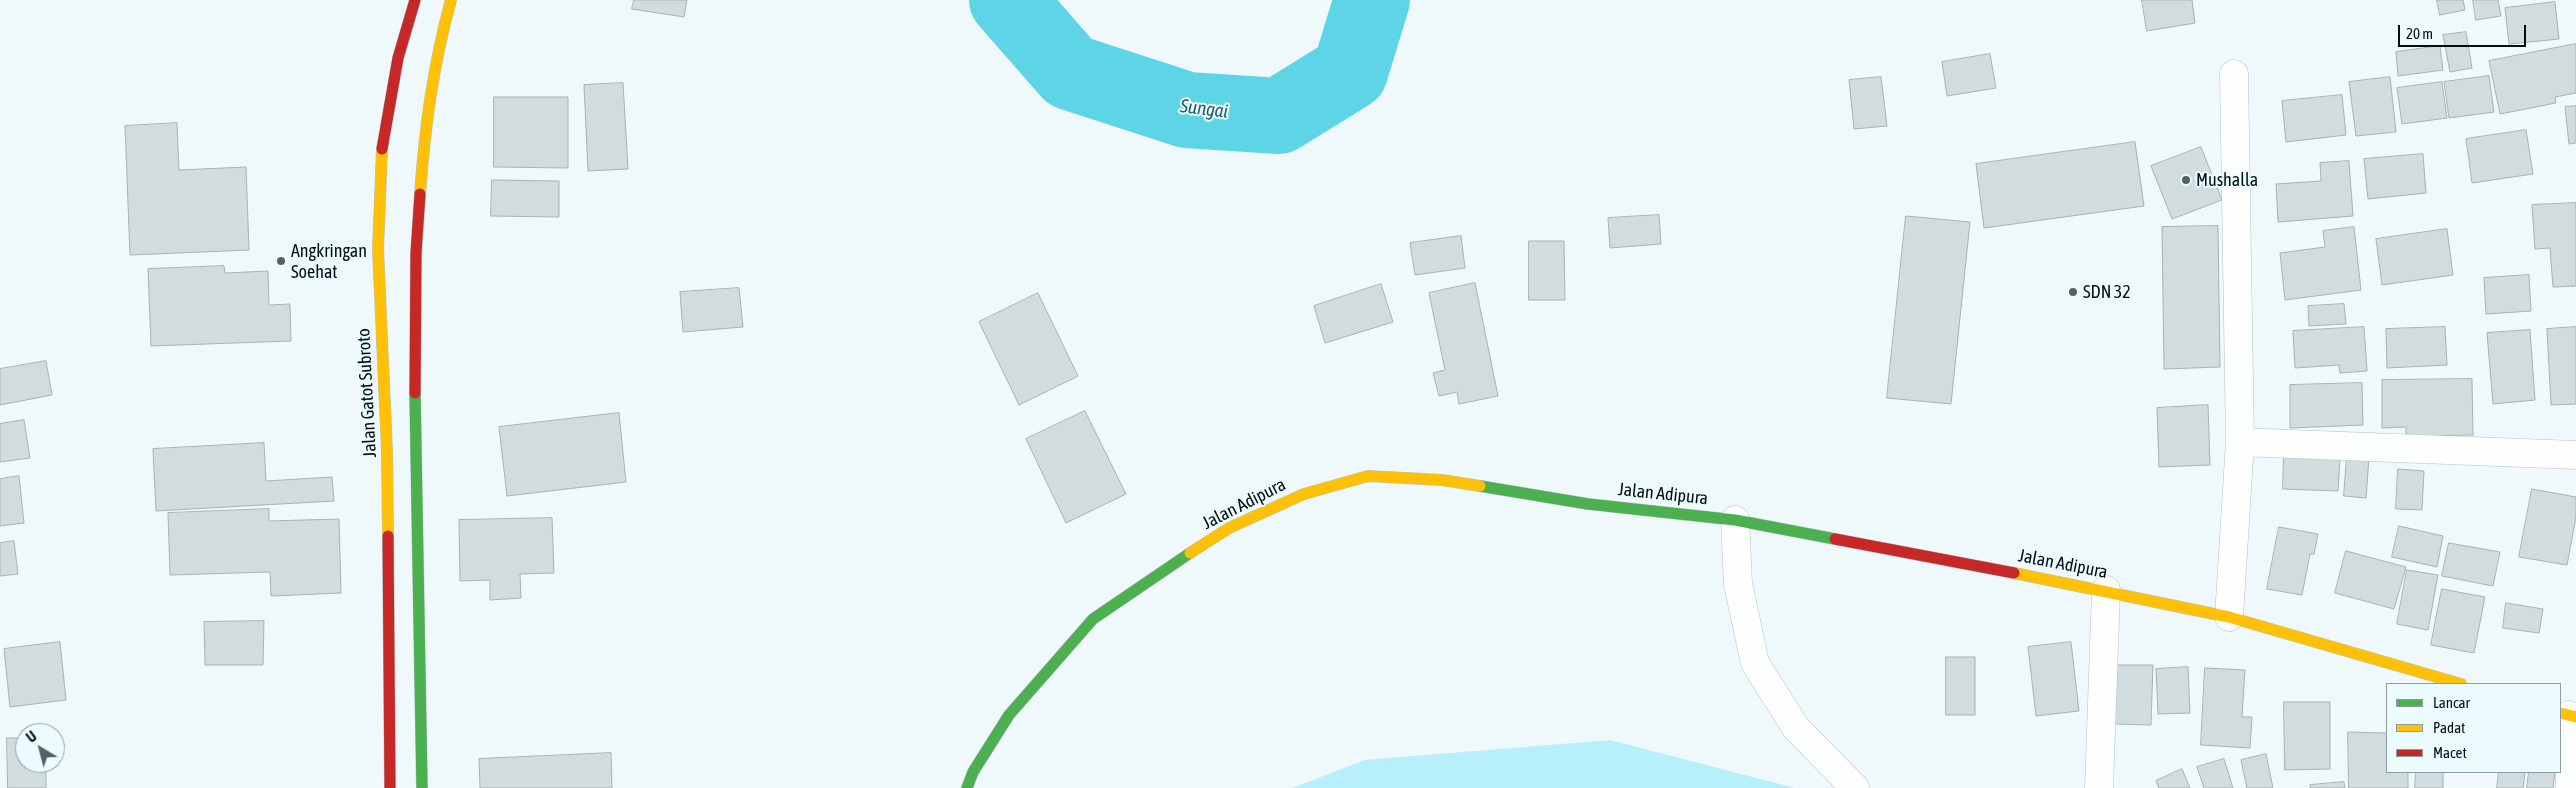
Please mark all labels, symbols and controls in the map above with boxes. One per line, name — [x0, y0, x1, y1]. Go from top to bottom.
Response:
scale bar — [2401, 15, 2528, 47]
text: 20 m — [2406, 25, 2433, 42]
water label: Sungai — [1179, 95, 1229, 123]
place label: Mushalla — [2196, 169, 2258, 191]
marker: Mushalla — [2180, 174, 2192, 186]
place label: Angkringan Soehat — [291, 240, 367, 282]
marker: Angkringan Soehat — [275, 255, 287, 267]
place label: SDN 32 — [2083, 281, 2131, 303]
marker: SDN 32 — [2067, 286, 2079, 298]
street label: Jalan Gatot Subroto — [353, 328, 381, 458]
street label: Jalan Adipura — [1199, 474, 1289, 534]
street label: Jalan Adipura — [1617, 479, 1709, 509]
street label: Jalan Adipura — [2017, 545, 2109, 583]
legend — [2386, 683, 2561, 773]
text: Lancar — [2433, 694, 2470, 711]
text: Padat — [2433, 719, 2465, 736]
north arrow — [15, 723, 65, 773]
text: U — [23, 728, 40, 746]
text: Macet — [2433, 744, 2467, 761]

